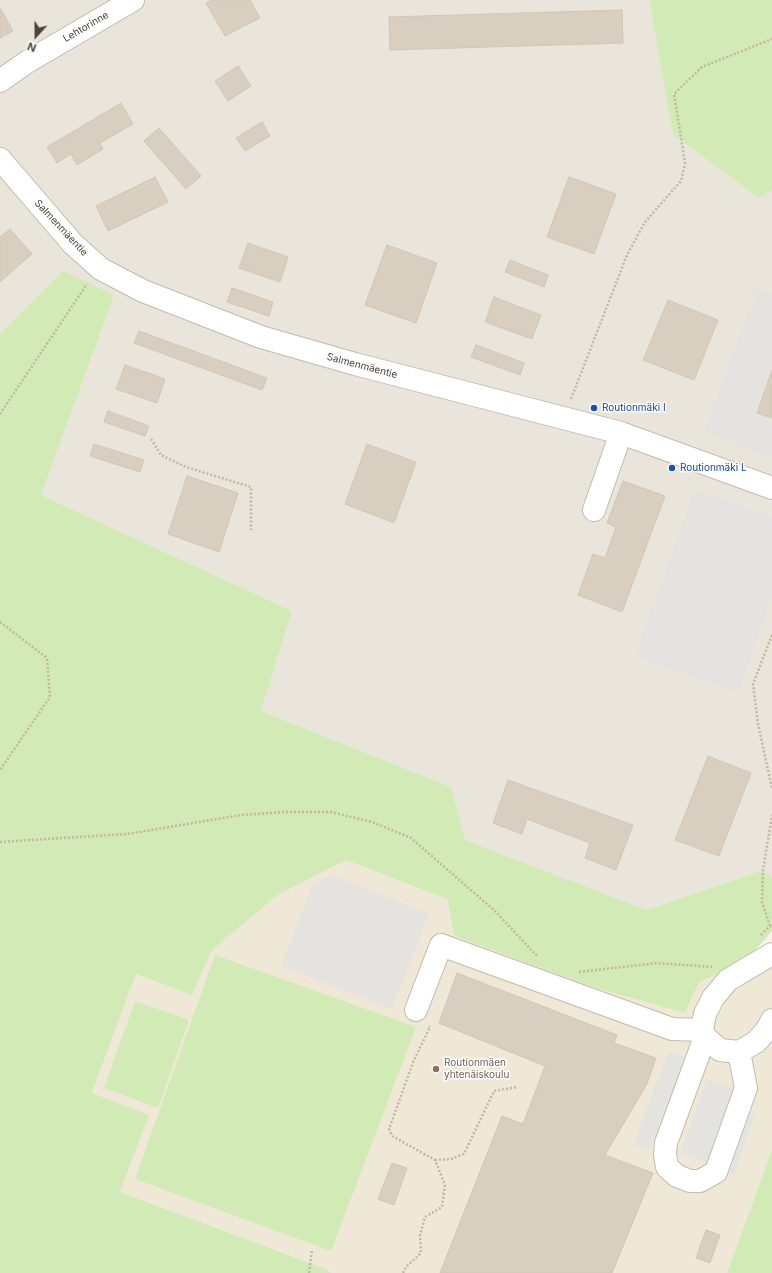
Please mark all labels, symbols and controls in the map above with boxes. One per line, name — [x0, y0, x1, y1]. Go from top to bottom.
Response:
street label: Lehtorinne — [61, 9, 111, 45]
north arrow — [16, 16, 56, 56]
text: N — [25, 39, 38, 55]
street label: Salmenmäentie — [32, 197, 90, 259]
street label: Salmenmäentie — [325, 351, 399, 381]
place label: Routionmäki I — [602, 402, 666, 414]
marker: Routionmäki I — [589, 403, 599, 413]
place label: Routionmäki L — [680, 462, 747, 474]
marker: Routionmäki L — [667, 463, 677, 473]
place label: Routionmäen yhtenäiskoulu — [444, 1057, 509, 1080]
marker: Routionmäen yhtenäiskoulu — [431, 1064, 441, 1074]

